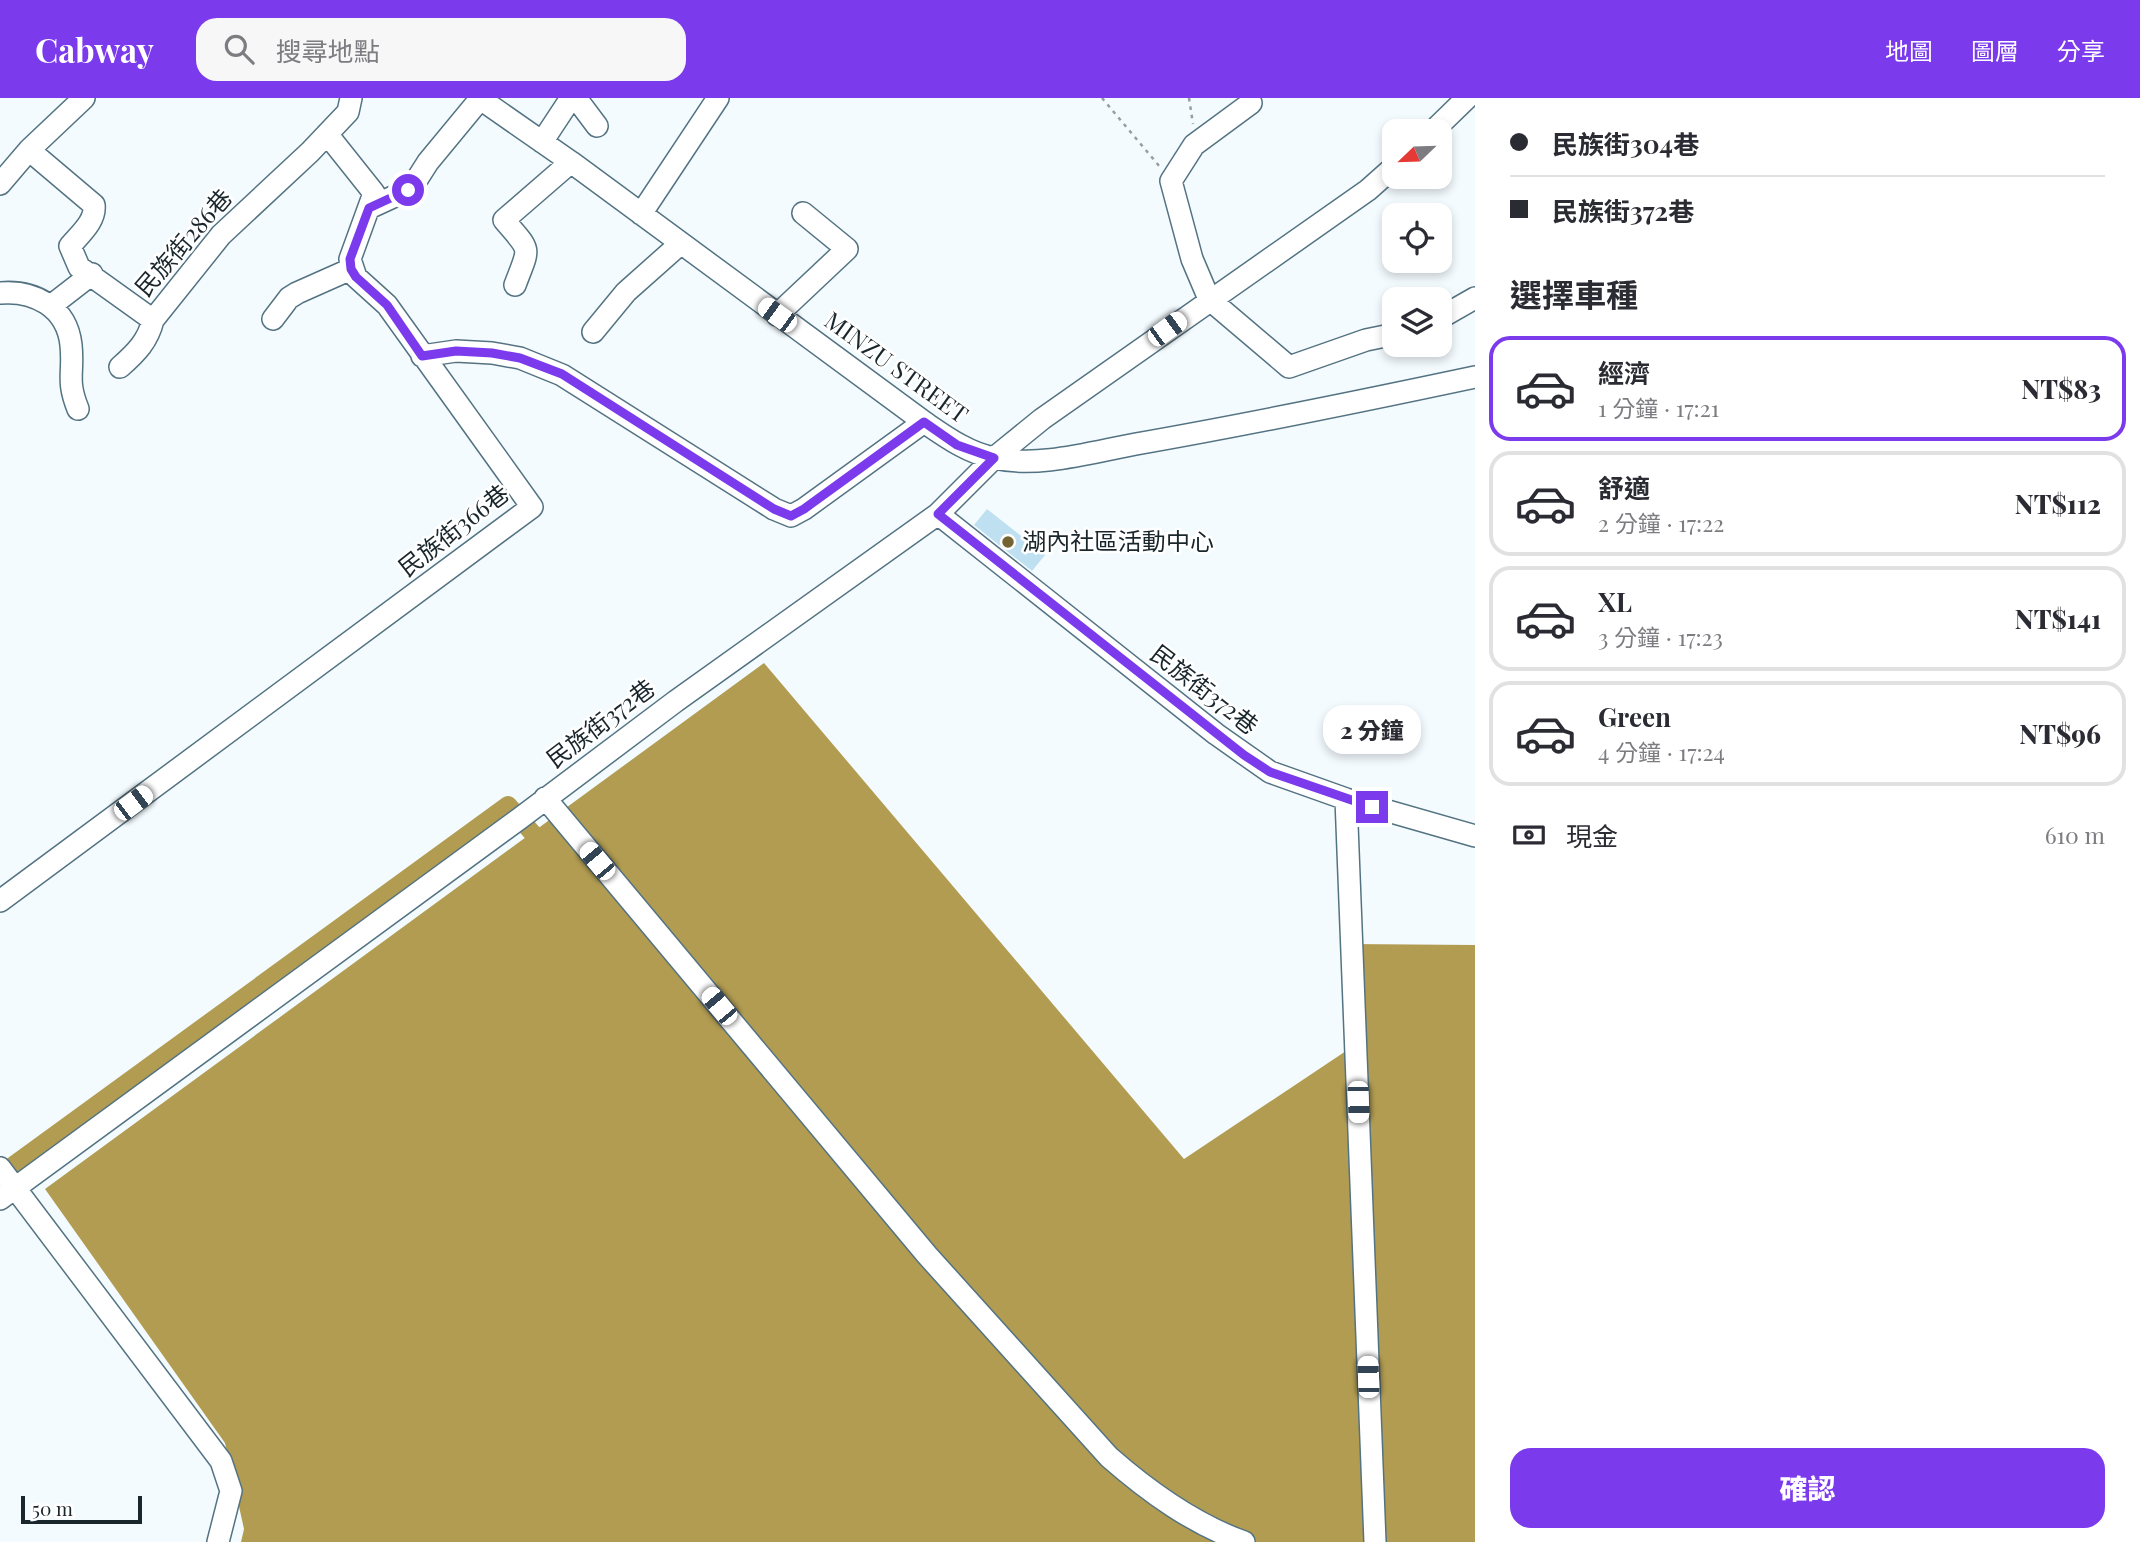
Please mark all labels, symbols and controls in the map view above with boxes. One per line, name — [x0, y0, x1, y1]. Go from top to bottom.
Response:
search box — [196, 18, 686, 81]
text: Cabway — [35, 27, 154, 71]
icon: search — [220, 30, 258, 68]
text: 搜尋地點 — [276, 33, 380, 68]
text: 地圖 — [1885, 34, 1933, 66]
text: 圖層 — [1971, 34, 2019, 66]
text: 分享 — [2057, 34, 2105, 66]
north arrow — [1382, 119, 1452, 189]
map controls — [1382, 119, 1452, 357]
text: 民族街304巷 — [1552, 126, 1699, 161]
route start — [392, 174, 424, 206]
street label: 民族街286巷 — [127, 181, 238, 302]
text: 民族街372巷 — [1552, 193, 1694, 228]
button: locate — [1382, 203, 1452, 273]
text: 選擇車種 — [1510, 272, 1638, 315]
button: layers — [1382, 287, 1452, 357]
car — [754, 294, 801, 336]
street label: MINZU STREET — [819, 303, 975, 429]
car — [1144, 308, 1191, 350]
text: 經濟 — [1598, 355, 1650, 390]
icon: car — [1514, 357, 1577, 420]
text: NT$83 — [2021, 371, 2101, 406]
text: 1 分鐘 · 17:21 — [1598, 392, 1719, 423]
text: 舒適 — [1598, 470, 1650, 505]
icon: car — [1514, 472, 1577, 535]
street label: 民族街366巷 — [391, 476, 514, 583]
text: NT$112 — [2015, 486, 2101, 521]
text: 2 分鐘 · 17:22 — [1598, 507, 1724, 538]
place label: 湖內社區活動中心 — [1022, 524, 1214, 556]
marker: 湖內社區活動中心 — [1000, 534, 1016, 550]
text: XL — [1598, 584, 1632, 619]
icon: car — [1514, 587, 1577, 650]
text: NT$141 — [2015, 601, 2101, 636]
text: 3 分鐘 · 17:23 — [1598, 621, 1723, 652]
street label: 民族街372巷 — [1145, 636, 1266, 740]
street label: 民族街372巷 — [539, 671, 661, 774]
text: Green — [1598, 699, 1671, 734]
icon: car — [1514, 702, 1577, 765]
callout: 2 分鐘 — [1323, 706, 1421, 754]
text: 2 分鐘 — [1340, 714, 1404, 745]
text: NT$96 — [2019, 716, 2101, 751]
text: 4 分鐘 · 17:24 — [1598, 736, 1725, 767]
car — [110, 782, 157, 824]
route end — [1356, 791, 1388, 823]
icon: cash — [1510, 816, 1548, 854]
text: 現金 — [1566, 818, 1618, 853]
text: 610 m — [2045, 819, 2105, 850]
car — [576, 838, 619, 884]
car — [698, 983, 741, 1029]
car — [1347, 1081, 1370, 1123]
car — [1357, 1356, 1380, 1398]
button: 確認 — [1510, 1448, 2105, 1528]
scale bar — [21, 1493, 142, 1525]
text: 50 m — [32, 1495, 73, 1521]

